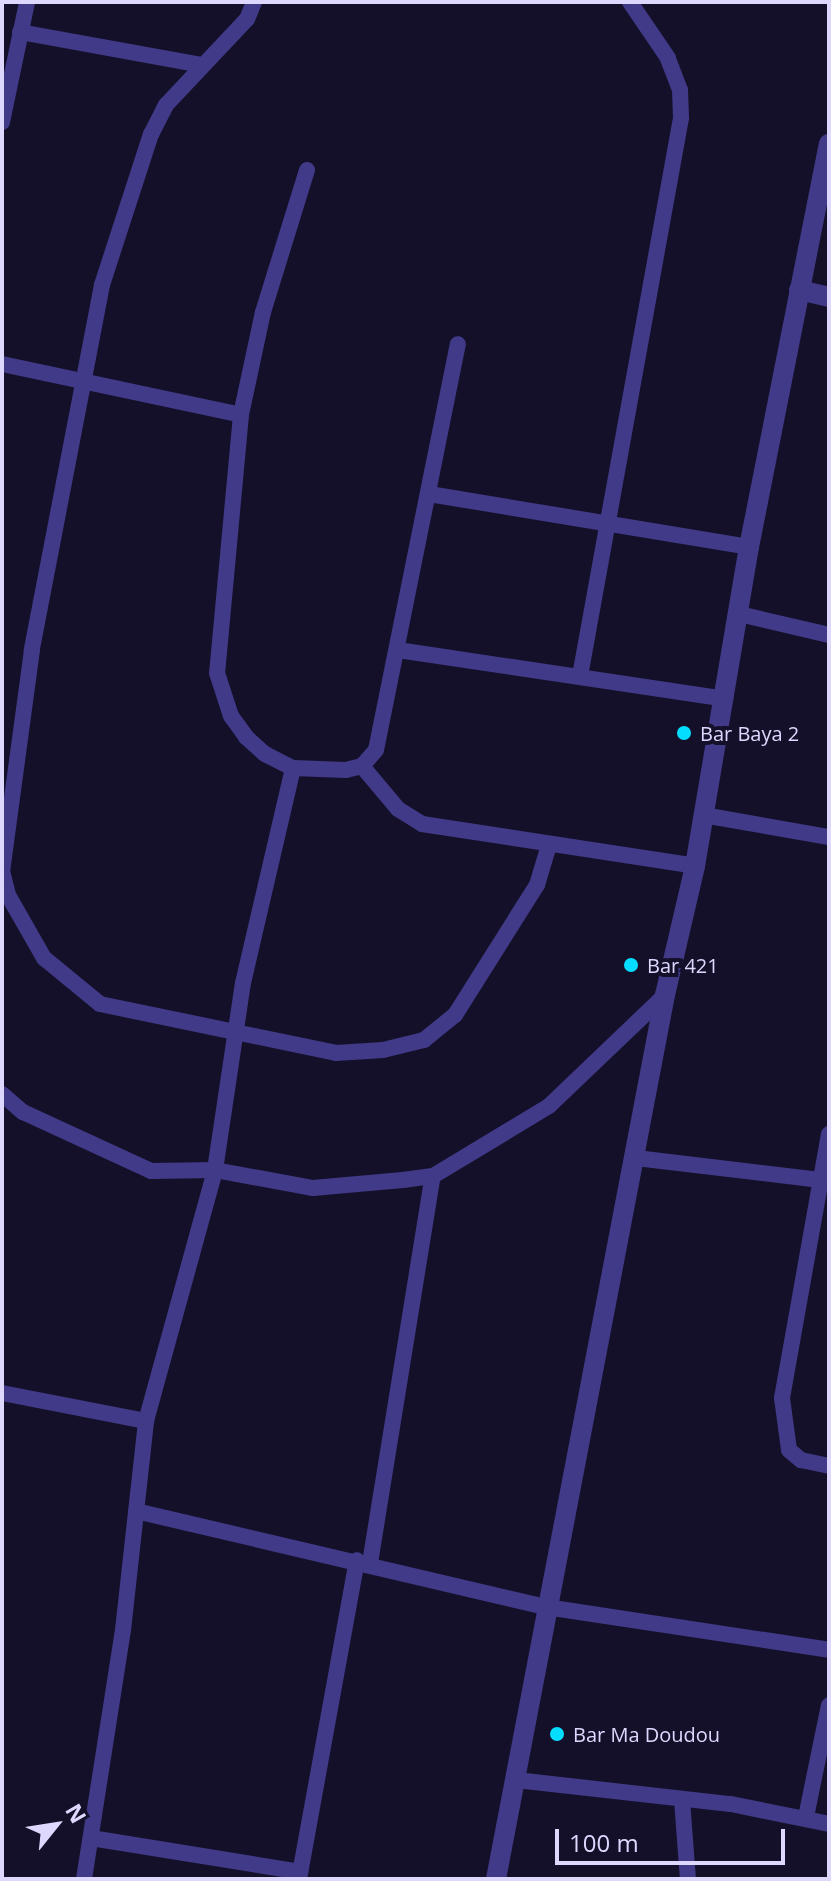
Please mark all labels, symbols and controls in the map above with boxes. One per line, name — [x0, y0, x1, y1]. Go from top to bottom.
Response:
place label: Bar Baya 2 — [700, 721, 799, 745]
marker: Bar Baya 2 — [675, 724, 693, 742]
place label: Bar 421 — [647, 953, 719, 977]
marker: Bar 421 — [622, 956, 640, 974]
place label: Bar Ma Doudou — [573, 1722, 720, 1746]
marker: Bar Ma Doudou — [548, 1725, 566, 1743]
north arrow — [16, 1785, 96, 1865]
text: N — [59, 1798, 94, 1828]
scale bar — [559, 1813, 789, 1863]
text: 100 m — [569, 1826, 639, 1859]

